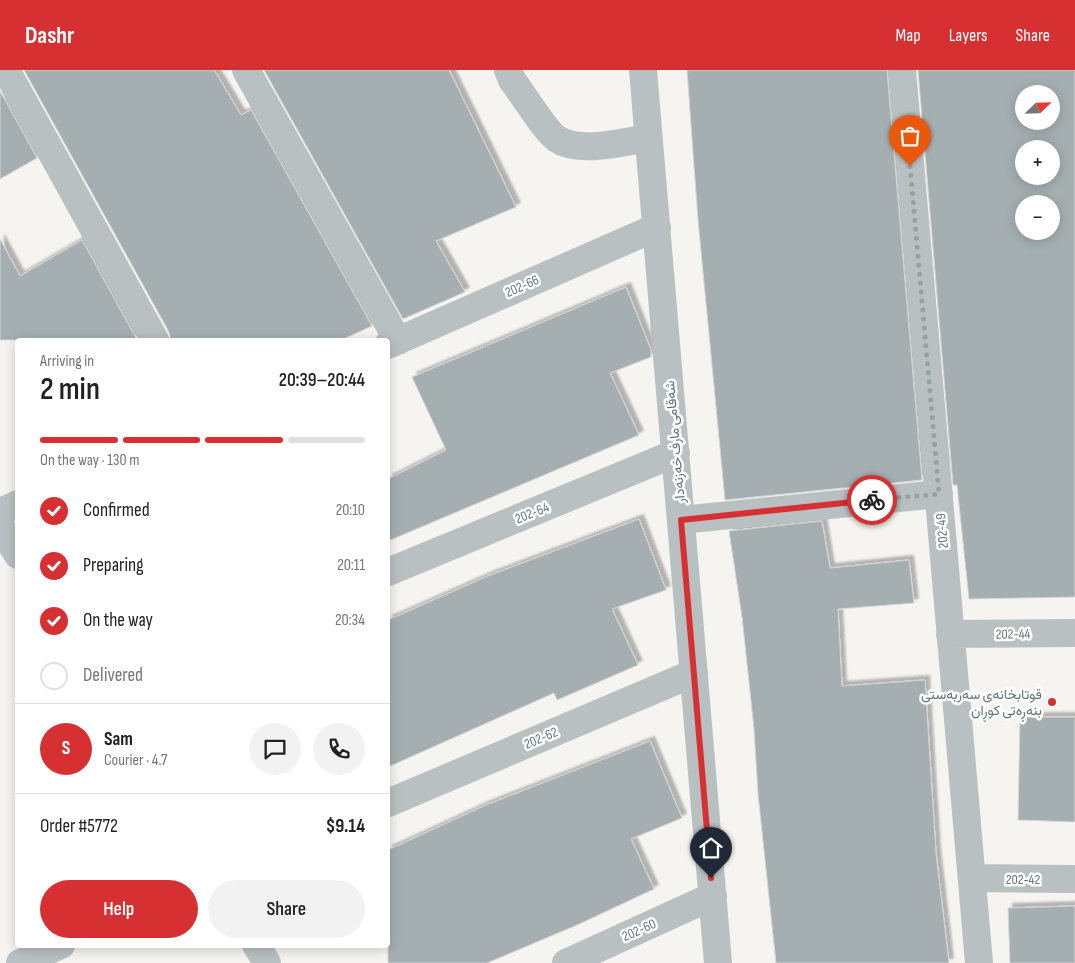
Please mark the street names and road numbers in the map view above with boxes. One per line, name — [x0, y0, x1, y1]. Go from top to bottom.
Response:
street label: 202-66 — [502, 271, 542, 301]
street label: شەقامی مارف خەزنەدار — [661, 380, 689, 505]
street label: 202-64 — [513, 498, 552, 527]
street label: 202-49 — [932, 513, 952, 549]
street label: 202-44 — [996, 625, 1031, 643]
street label: 202-62 — [522, 723, 561, 753]
street label: 202-42 — [1006, 871, 1041, 888]
street label: 202-60 — [619, 915, 659, 945]

